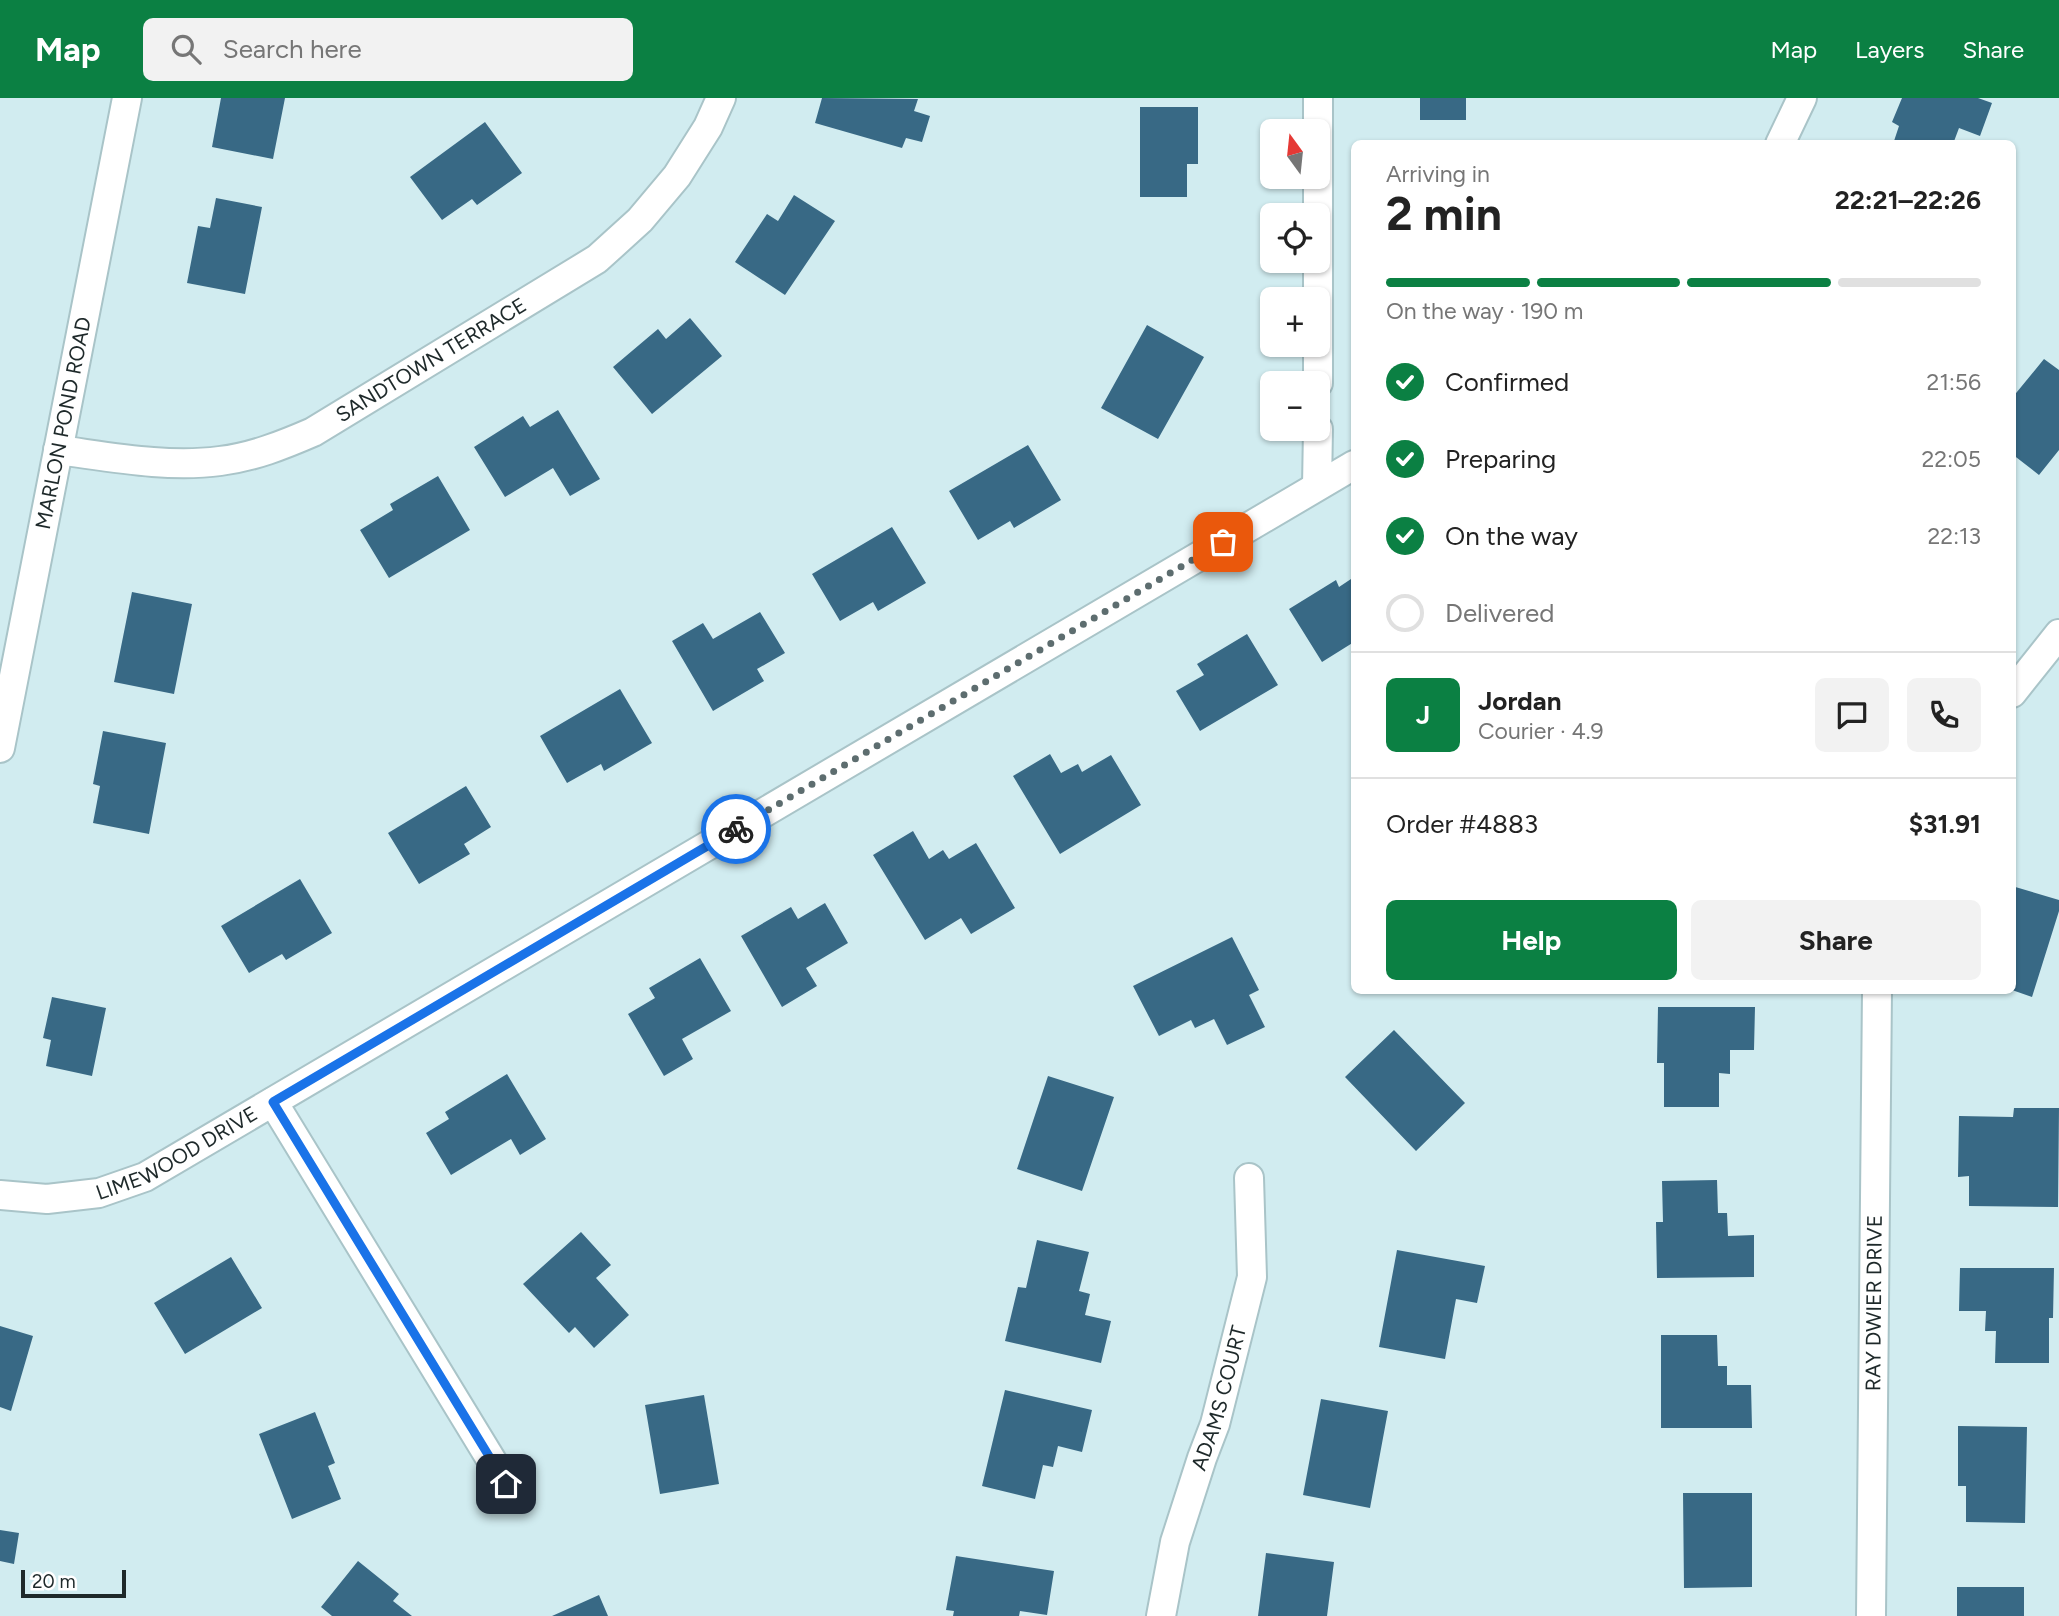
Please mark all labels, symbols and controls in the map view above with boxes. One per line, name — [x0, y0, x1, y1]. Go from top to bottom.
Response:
search box — [143, 18, 633, 81]
text: Map — [35, 30, 101, 69]
icon: search — [167, 30, 205, 68]
text: Search here — [223, 33, 362, 65]
text: Map — [1770, 35, 1817, 64]
text: Layers — [1855, 35, 1924, 64]
text: Share — [1962, 35, 2024, 64]
north arrow — [1260, 119, 1330, 189]
map controls — [1260, 119, 1330, 441]
text: Arriving in — [1386, 160, 1490, 188]
text: 22:21–22:26 — [1835, 184, 1981, 216]
text: 2 min — [1386, 186, 1502, 242]
button: locate — [1260, 203, 1330, 273]
button: + — [1260, 287, 1330, 357]
street label: SANDTOWN TERRACE — [331, 292, 531, 427]
text: On the way · 190 m — [1386, 297, 1583, 325]
street label: MARLON POND ROAD — [30, 315, 96, 531]
icon: check — [1386, 363, 1424, 401]
text: Confirmed — [1445, 366, 1569, 398]
text: 21:56 — [1927, 368, 1981, 396]
button: − — [1260, 371, 1330, 441]
icon: check — [1386, 440, 1424, 478]
text: Preparing — [1445, 443, 1556, 475]
text: 22:05 — [1921, 445, 1981, 473]
pin — [1193, 512, 1253, 572]
icon: check — [1386, 517, 1424, 555]
text: On the way — [1445, 520, 1578, 552]
text: 22:13 — [1927, 522, 1981, 550]
icon: bag — [1204, 523, 1242, 561]
text: Delivered — [1445, 597, 1554, 629]
button: chat — [1815, 678, 1889, 752]
button: phone — [1907, 678, 1981, 752]
text: Jordan — [1478, 685, 1561, 717]
text: J — [1416, 699, 1430, 731]
text: Courier · 4.9 — [1478, 717, 1604, 745]
courier — [701, 794, 771, 864]
text: Order #4883 — [1386, 808, 1538, 840]
text: $31.91 — [1909, 808, 1981, 840]
icon: bike — [717, 810, 755, 848]
button: Help — [1386, 900, 1677, 980]
button: Share — [1691, 900, 1981, 980]
street label: LIMEWOOD DRIVE — [93, 1101, 262, 1205]
street label: RAY DWIER DRIVE — [1860, 1215, 1887, 1391]
street label: ADAMS COURT — [1186, 1323, 1251, 1473]
pin — [476, 1454, 536, 1514]
icon: home — [487, 1465, 525, 1503]
scale bar — [21, 1567, 126, 1599]
text: 20 m — [32, 1570, 76, 1593]

